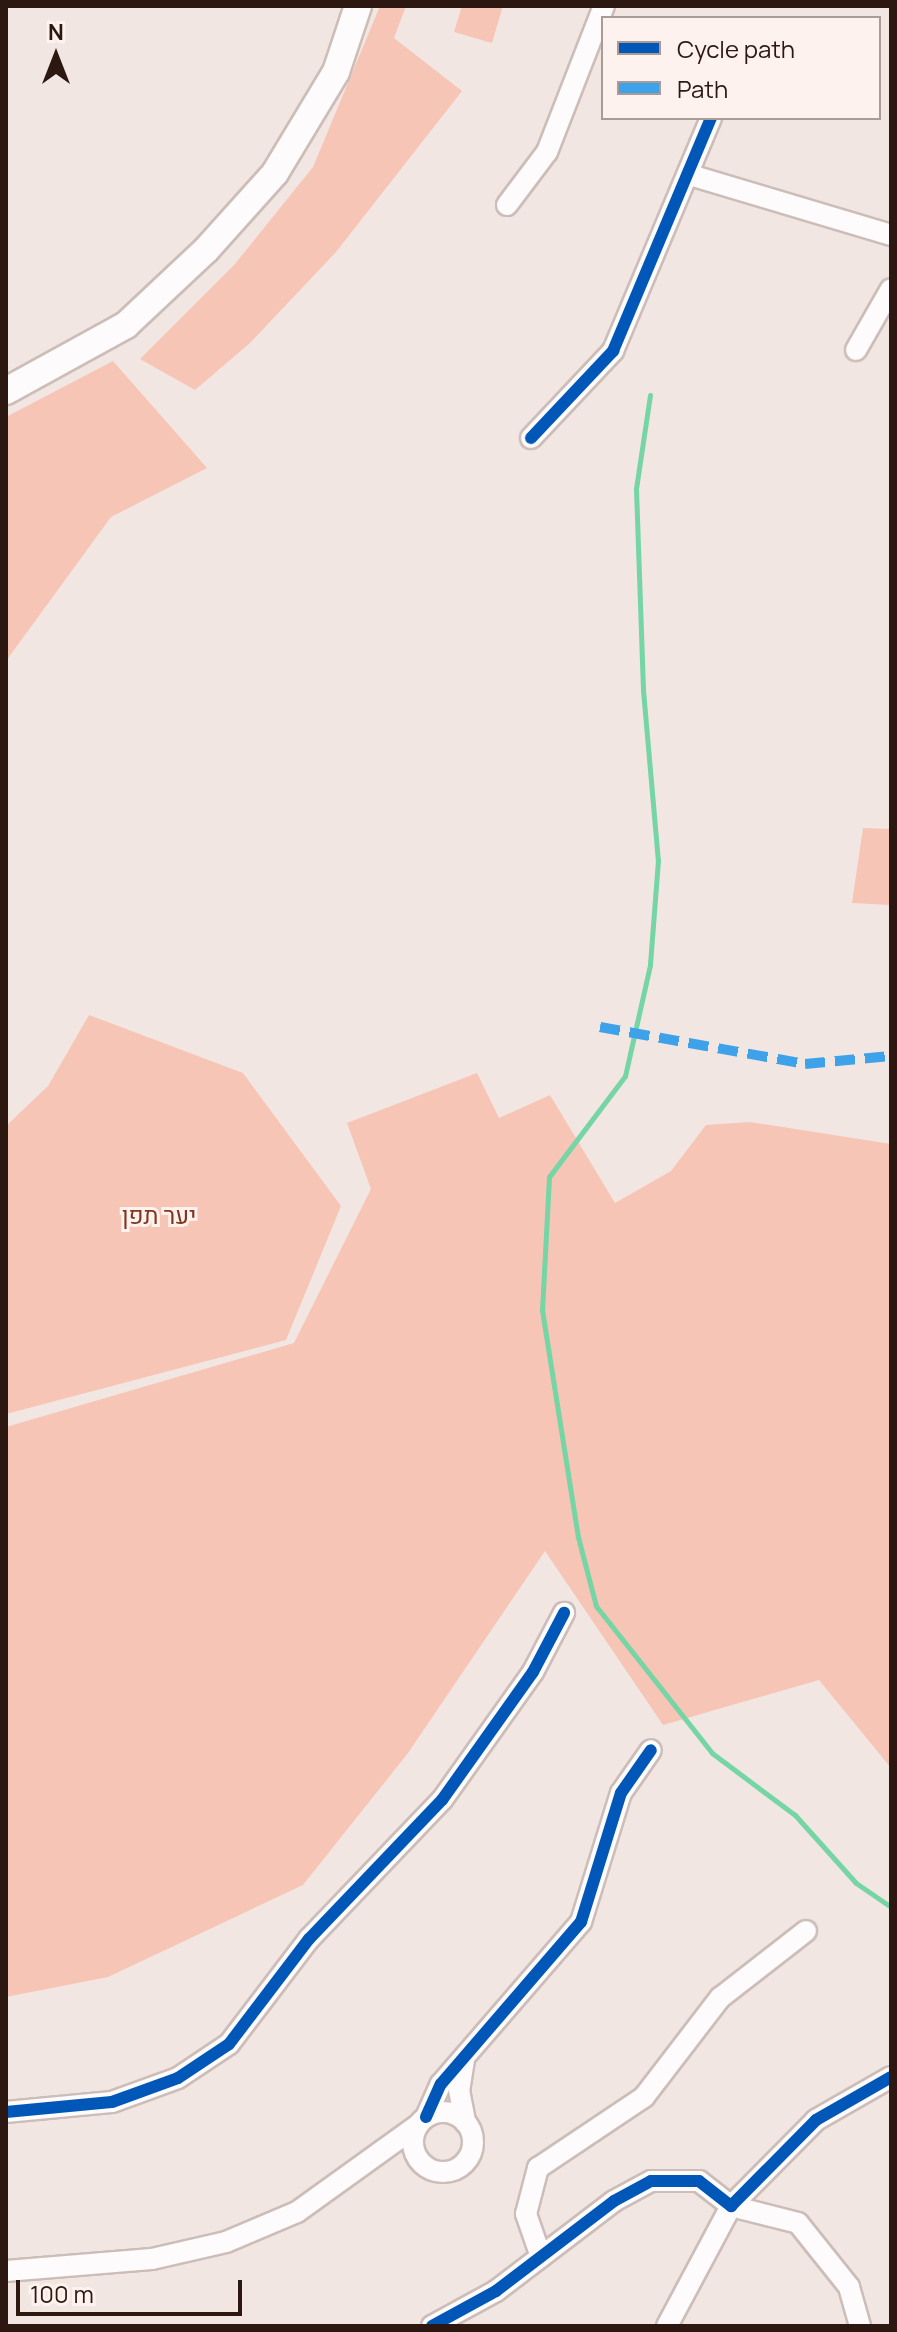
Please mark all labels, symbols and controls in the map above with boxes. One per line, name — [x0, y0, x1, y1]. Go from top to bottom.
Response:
north arrow — [16, 16, 96, 96]
legend — [601, 16, 881, 120]
text: N — [48, 17, 64, 47]
text: Cycle path — [677, 32, 795, 65]
text: Path — [677, 72, 728, 105]
park label: יער תפן — [122, 1201, 196, 1229]
scale bar — [20, 2264, 246, 2314]
text: 100 m — [30, 2277, 94, 2310]

